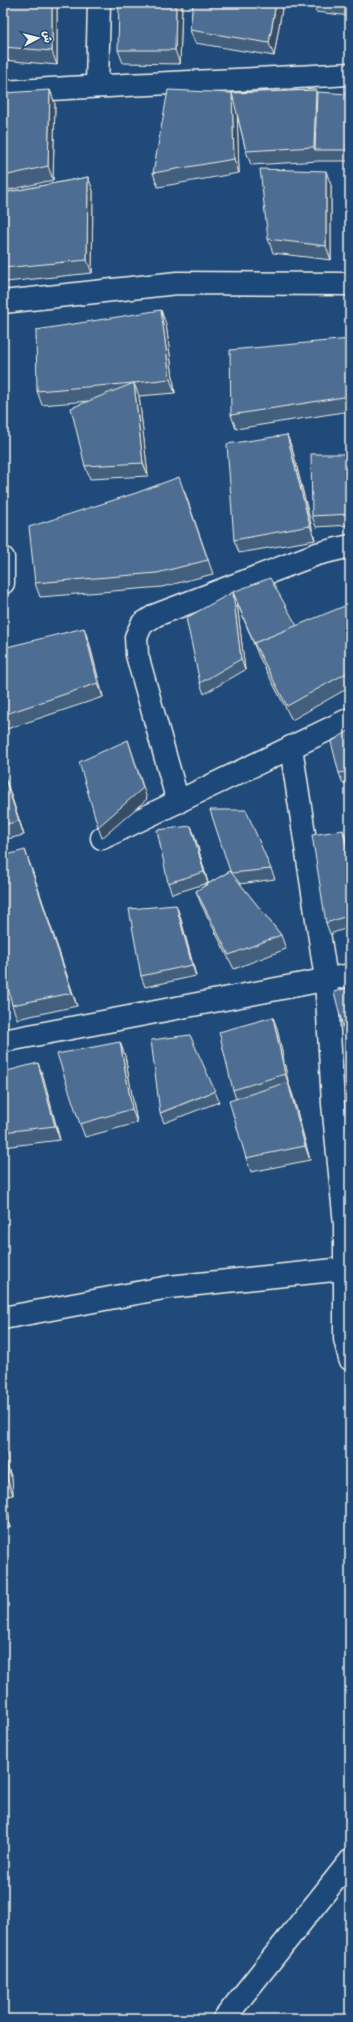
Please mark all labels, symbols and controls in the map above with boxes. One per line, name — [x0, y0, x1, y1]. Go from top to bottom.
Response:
north arrow — [18, 18, 58, 58]
text: ش — [40, 30, 55, 44]

